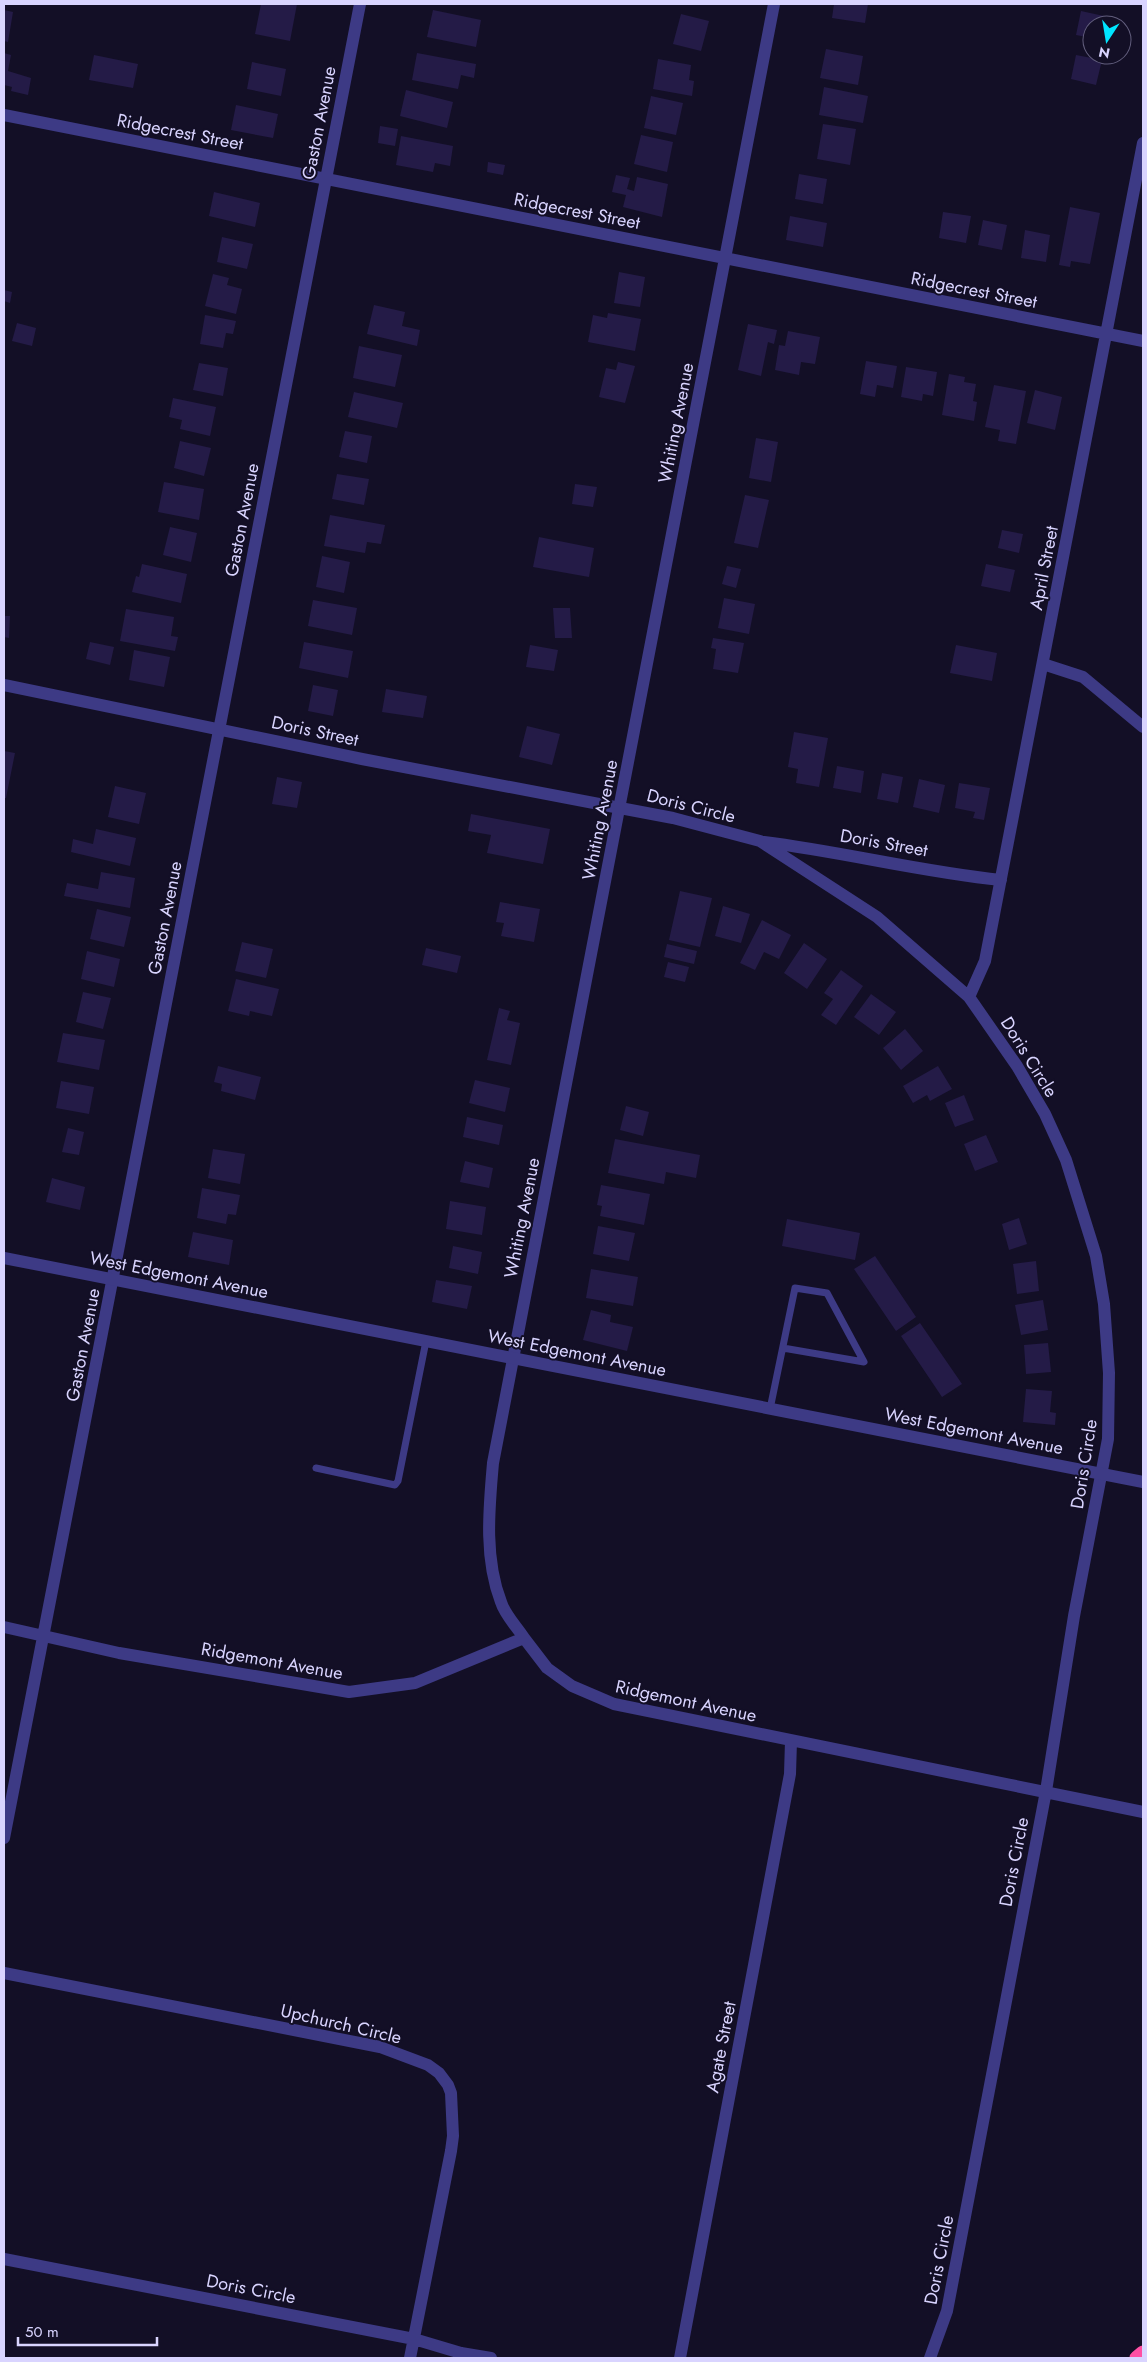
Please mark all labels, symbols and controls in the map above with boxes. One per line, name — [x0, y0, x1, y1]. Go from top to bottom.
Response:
north arrow — [1082, 15, 1132, 65]
text: N — [1097, 42, 1112, 64]
street label: Gaston Avenue — [295, 64, 343, 182]
street label: Ridgecrest Street — [115, 107, 246, 157]
street label: Ridgecrest Street — [512, 186, 643, 236]
street label: Ridgecrest Street — [909, 265, 1040, 315]
street label: Whiting Avenue — [652, 361, 700, 485]
street label: Gaston Avenue — [218, 461, 266, 579]
street label: April Street — [1023, 523, 1065, 612]
street label: Doris Street — [269, 709, 362, 753]
street label: Whiting Avenue — [576, 758, 624, 882]
street label: Doris Circle — [644, 782, 738, 830]
street label: Doris Street — [838, 823, 931, 864]
street label: Gaston Avenue — [141, 859, 189, 977]
street label: Doris Circle — [994, 1012, 1064, 1102]
street label: Whiting Avenue — [498, 1156, 546, 1280]
street label: West Edgemont Avenue — [87, 1245, 271, 1305]
street label: Gaston Avenue — [59, 1286, 107, 1404]
street label: West Edgemont Avenue — [485, 1323, 669, 1383]
street label: West Edgemont Avenue — [882, 1401, 1066, 1461]
street label: Doris Circle — [1064, 1417, 1104, 1511]
street label: Ridgemont Avenue — [199, 1636, 345, 1686]
street label: Ridgemont Avenue — [613, 1673, 759, 1729]
street label: Doris Circle — [993, 1815, 1035, 1909]
street label: Upchurch Circle — [278, 1997, 404, 2051]
street label: Agate Street — [699, 1998, 743, 2095]
street label: Doris Circle — [918, 2213, 960, 2307]
street label: Doris Circle — [204, 2268, 298, 2310]
scale bar — [18, 2314, 156, 2346]
text: 50 m — [25, 2321, 59, 2343]

